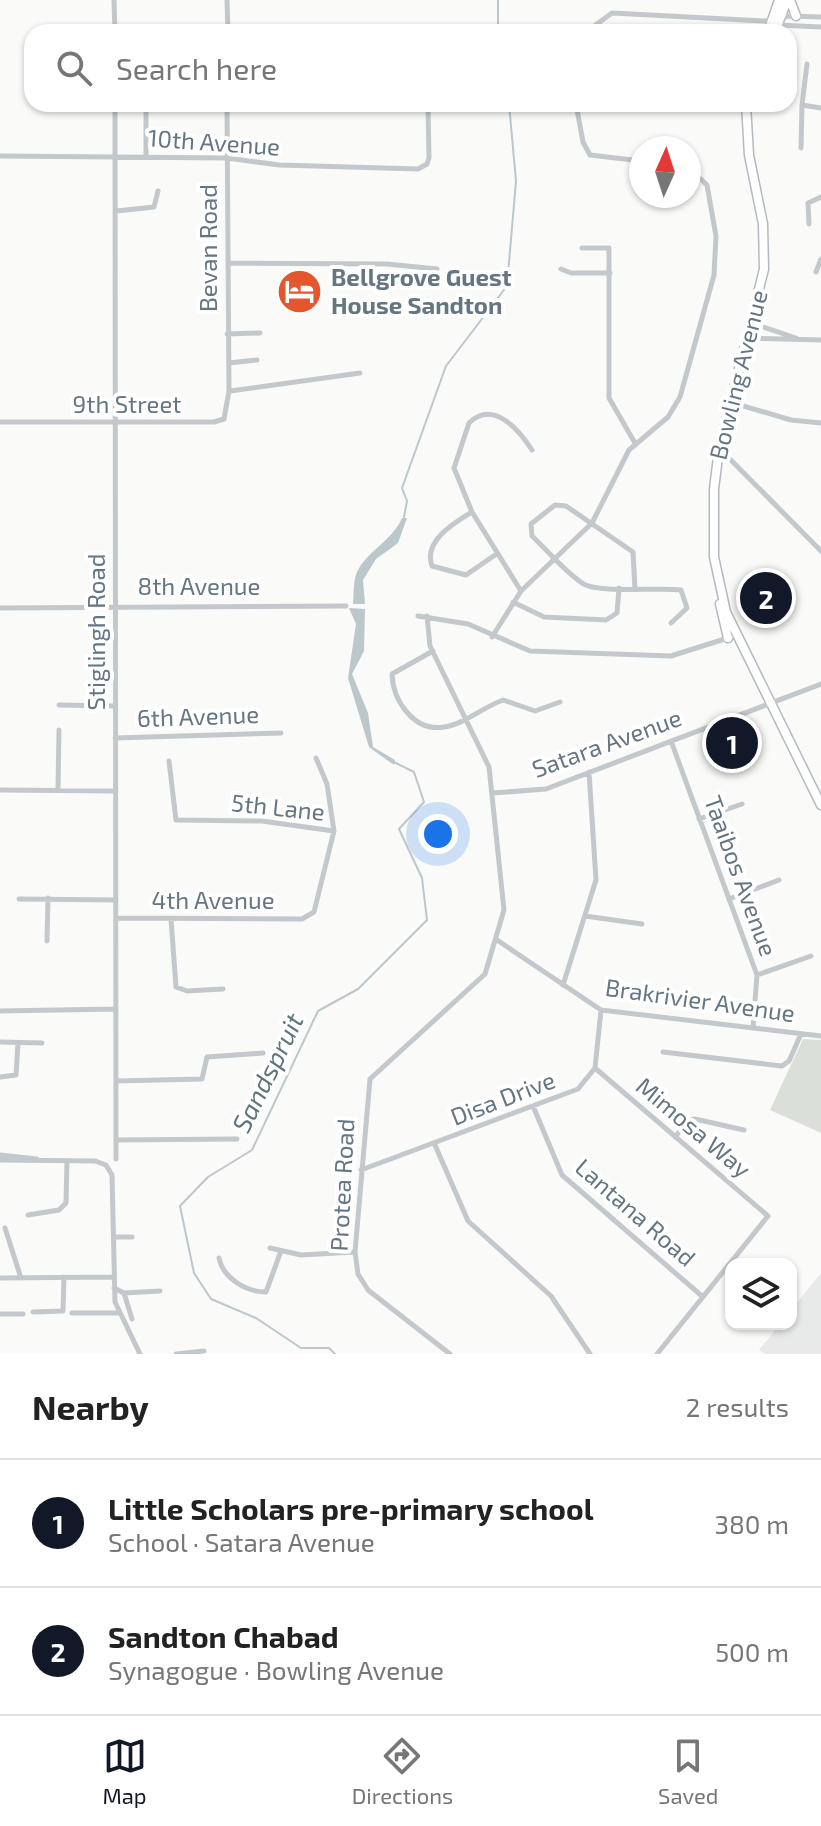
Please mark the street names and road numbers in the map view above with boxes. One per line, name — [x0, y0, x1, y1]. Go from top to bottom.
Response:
street label: 10th Avenue — [147, 122, 281, 161]
street label: Bevan Road — [193, 184, 222, 312]
street label: Bowling Avenue — [702, 287, 773, 462]
street label: 9th Street — [73, 389, 181, 418]
street label: Stiglingh Road — [81, 554, 110, 710]
street label: 8th Avenue — [138, 571, 260, 600]
street label: 6th Avenue — [136, 699, 259, 732]
street label: Satara Avenue — [528, 702, 685, 783]
street label: 5th Lane — [230, 787, 326, 826]
street label: Taaibos Avenue — [699, 791, 784, 960]
street label: 4th Avenue — [151, 885, 275, 914]
street label: Brakrivier Avenue — [603, 972, 797, 1027]
street label: Disa Drive — [446, 1064, 559, 1131]
street label: Mimosa Way — [631, 1071, 757, 1183]
street label: Protea Road — [324, 1118, 359, 1252]
street label: Lantana Road — [570, 1152, 702, 1272]

